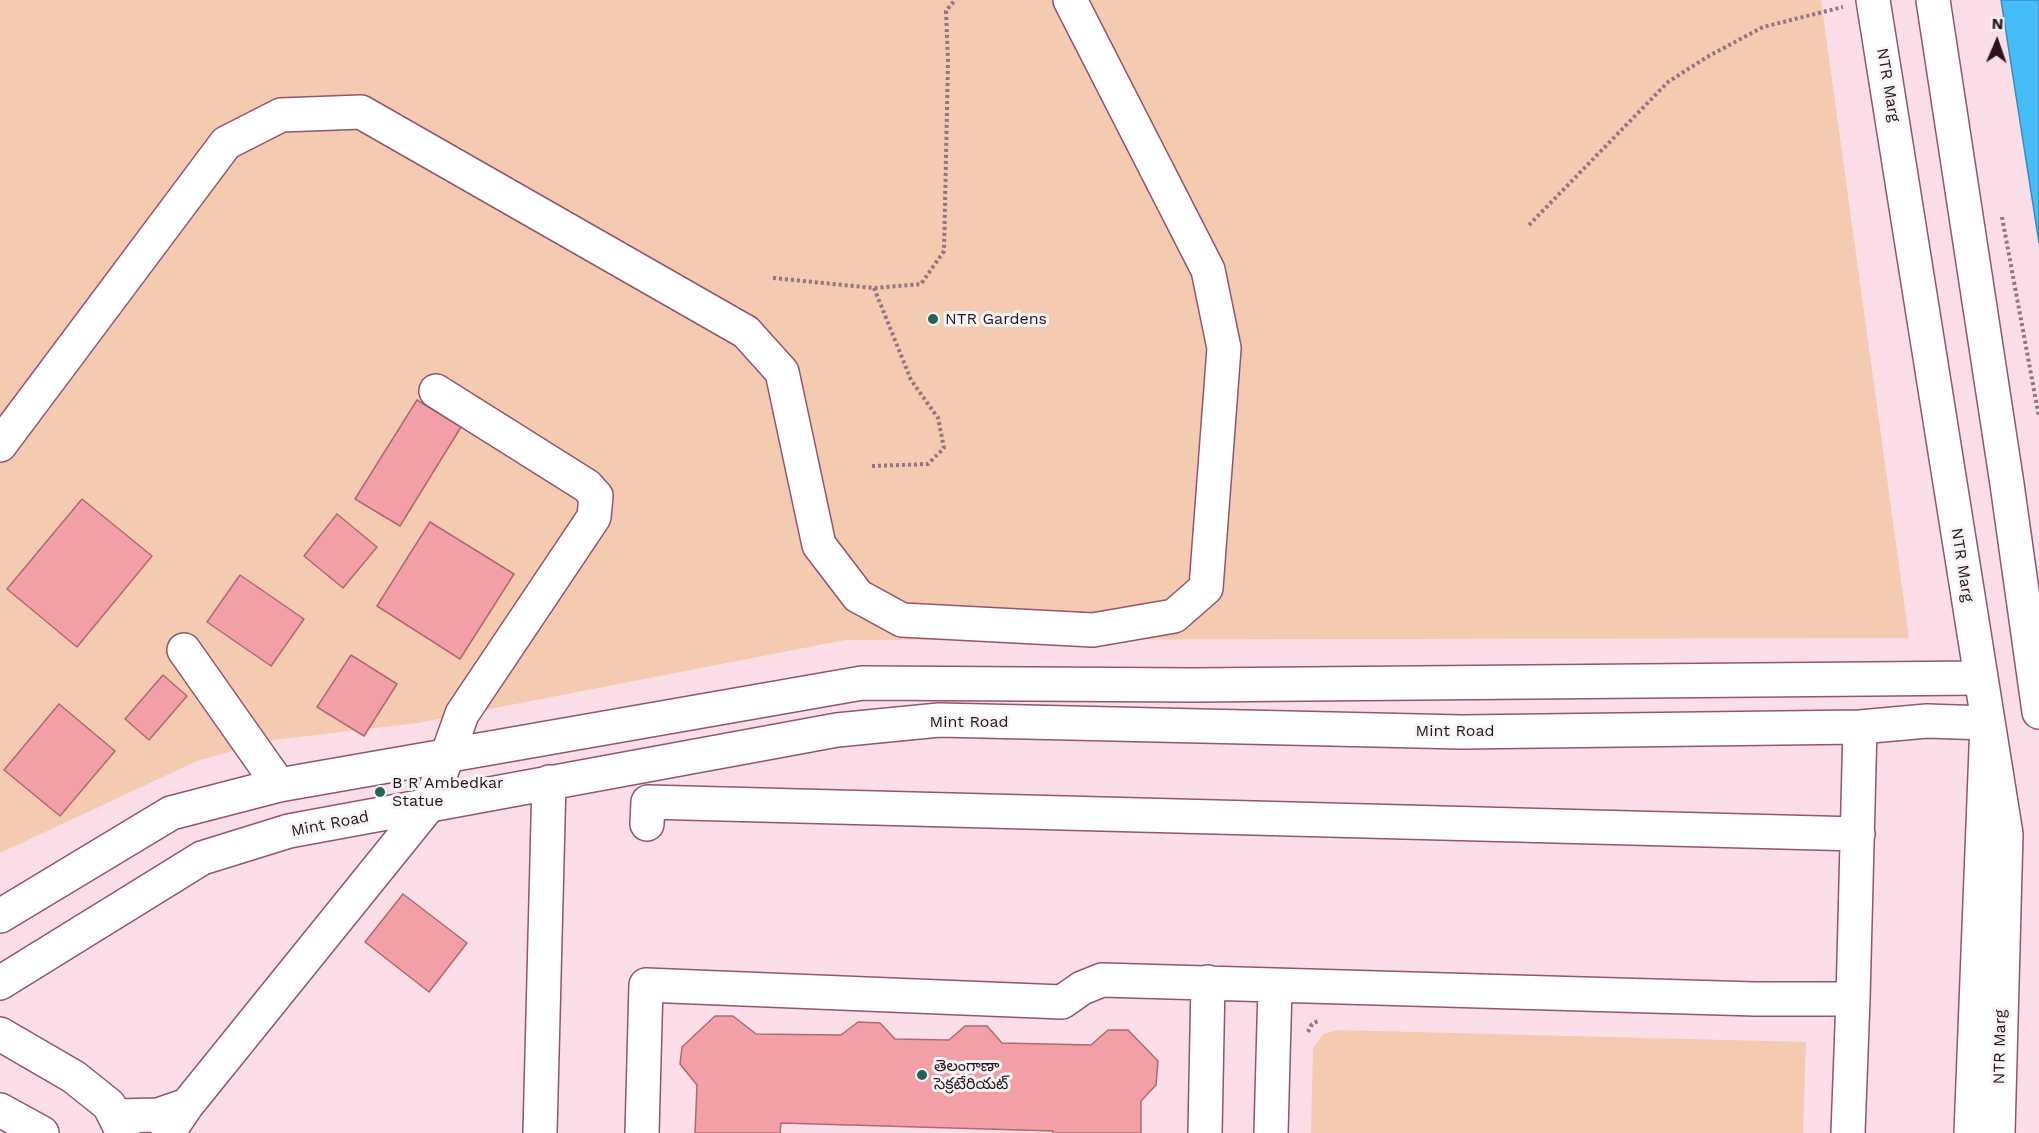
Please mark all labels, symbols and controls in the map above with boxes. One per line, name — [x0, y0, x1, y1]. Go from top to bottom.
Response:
north arrow — [1967, 12, 2027, 72]
text: N — [1991, 14, 2004, 33]
street label: NTR Marg — [1872, 47, 1904, 123]
place label: NTR Gardens — [945, 309, 1047, 329]
marker: NTR Gardens — [926, 312, 940, 326]
street label: NTR Marg — [1947, 527, 1977, 603]
street label: Mint Road — [930, 712, 1008, 732]
street label: Mint Road — [1416, 721, 1494, 741]
place label: B R Ambedkar Statue — [392, 773, 504, 811]
marker: B R Ambedkar Statue — [373, 785, 387, 799]
street label: Mint Road — [289, 807, 371, 841]
street label: NTR Marg — [1990, 1009, 2010, 1085]
place label: తెలంగాణా సెక్రటేరియట్ — [934, 1056, 1008, 1094]
marker: తెలంగాణా సెక్రటేరియట్ — [915, 1068, 929, 1082]

